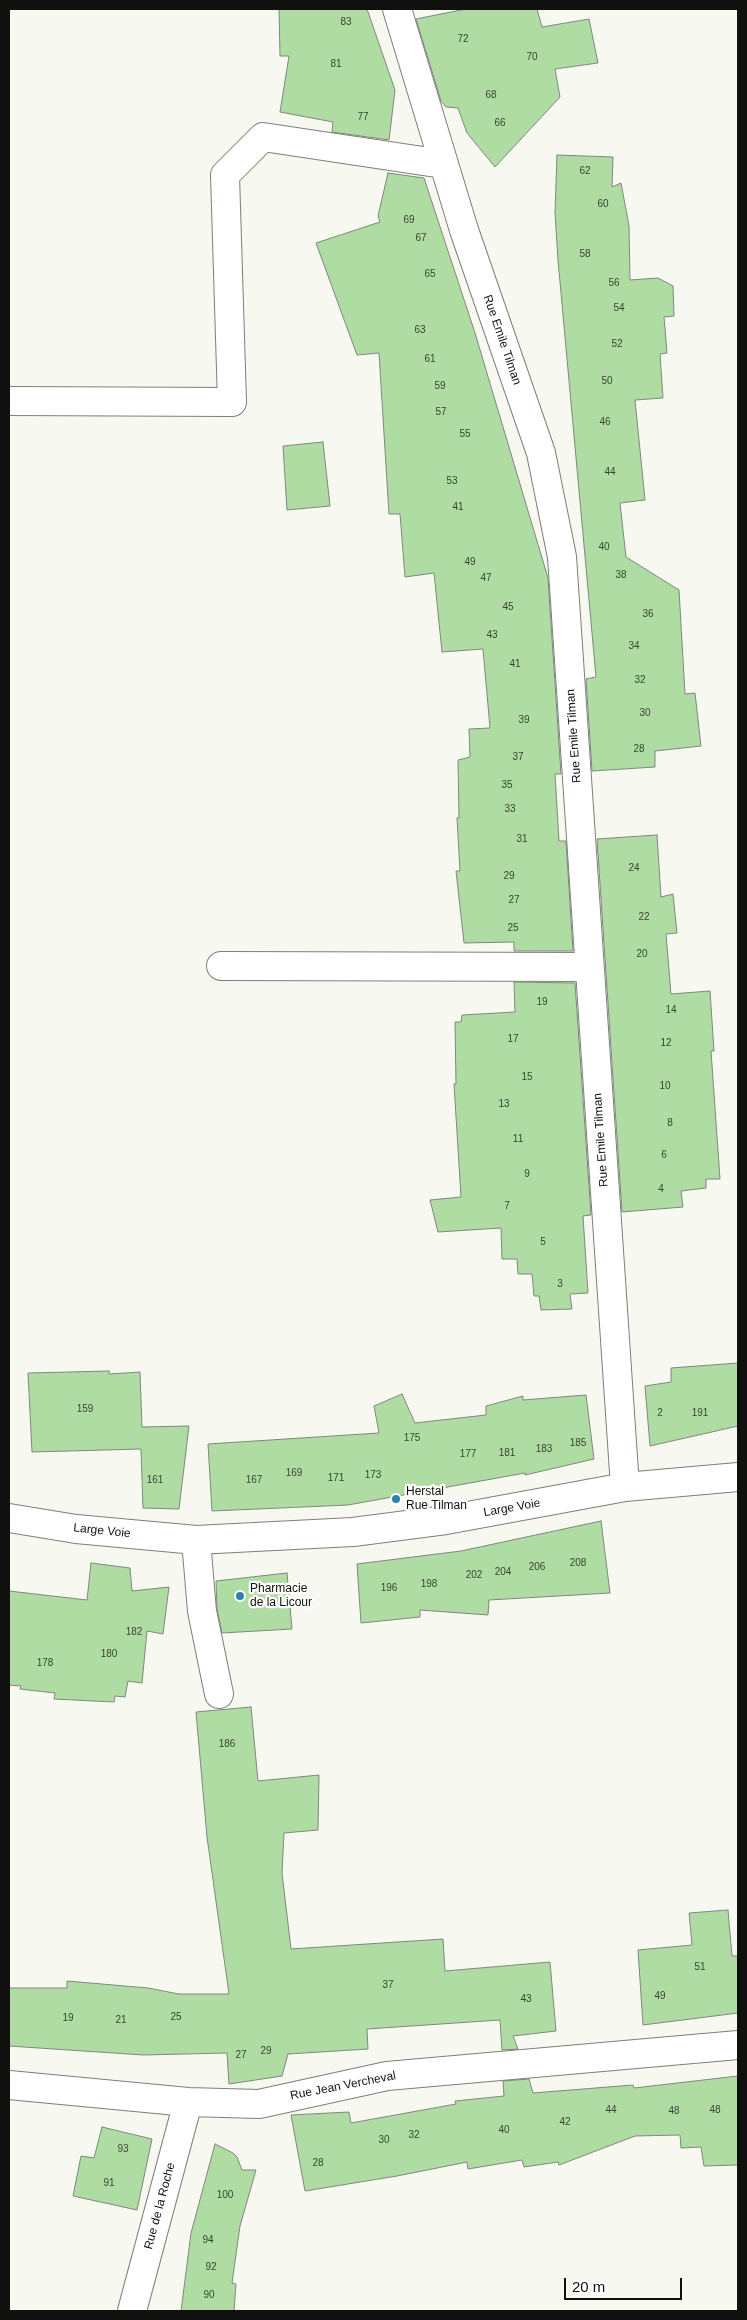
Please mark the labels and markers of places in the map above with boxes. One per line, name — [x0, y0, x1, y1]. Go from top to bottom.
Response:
place label: Herstal Rue Tilman — [406, 1485, 467, 1513]
marker: Herstal Rue Tilman — [390, 1493, 402, 1505]
place label: Pharmacie de la Licour — [250, 1582, 312, 1610]
marker: Pharmacie de la Licour — [234, 1590, 246, 1602]

